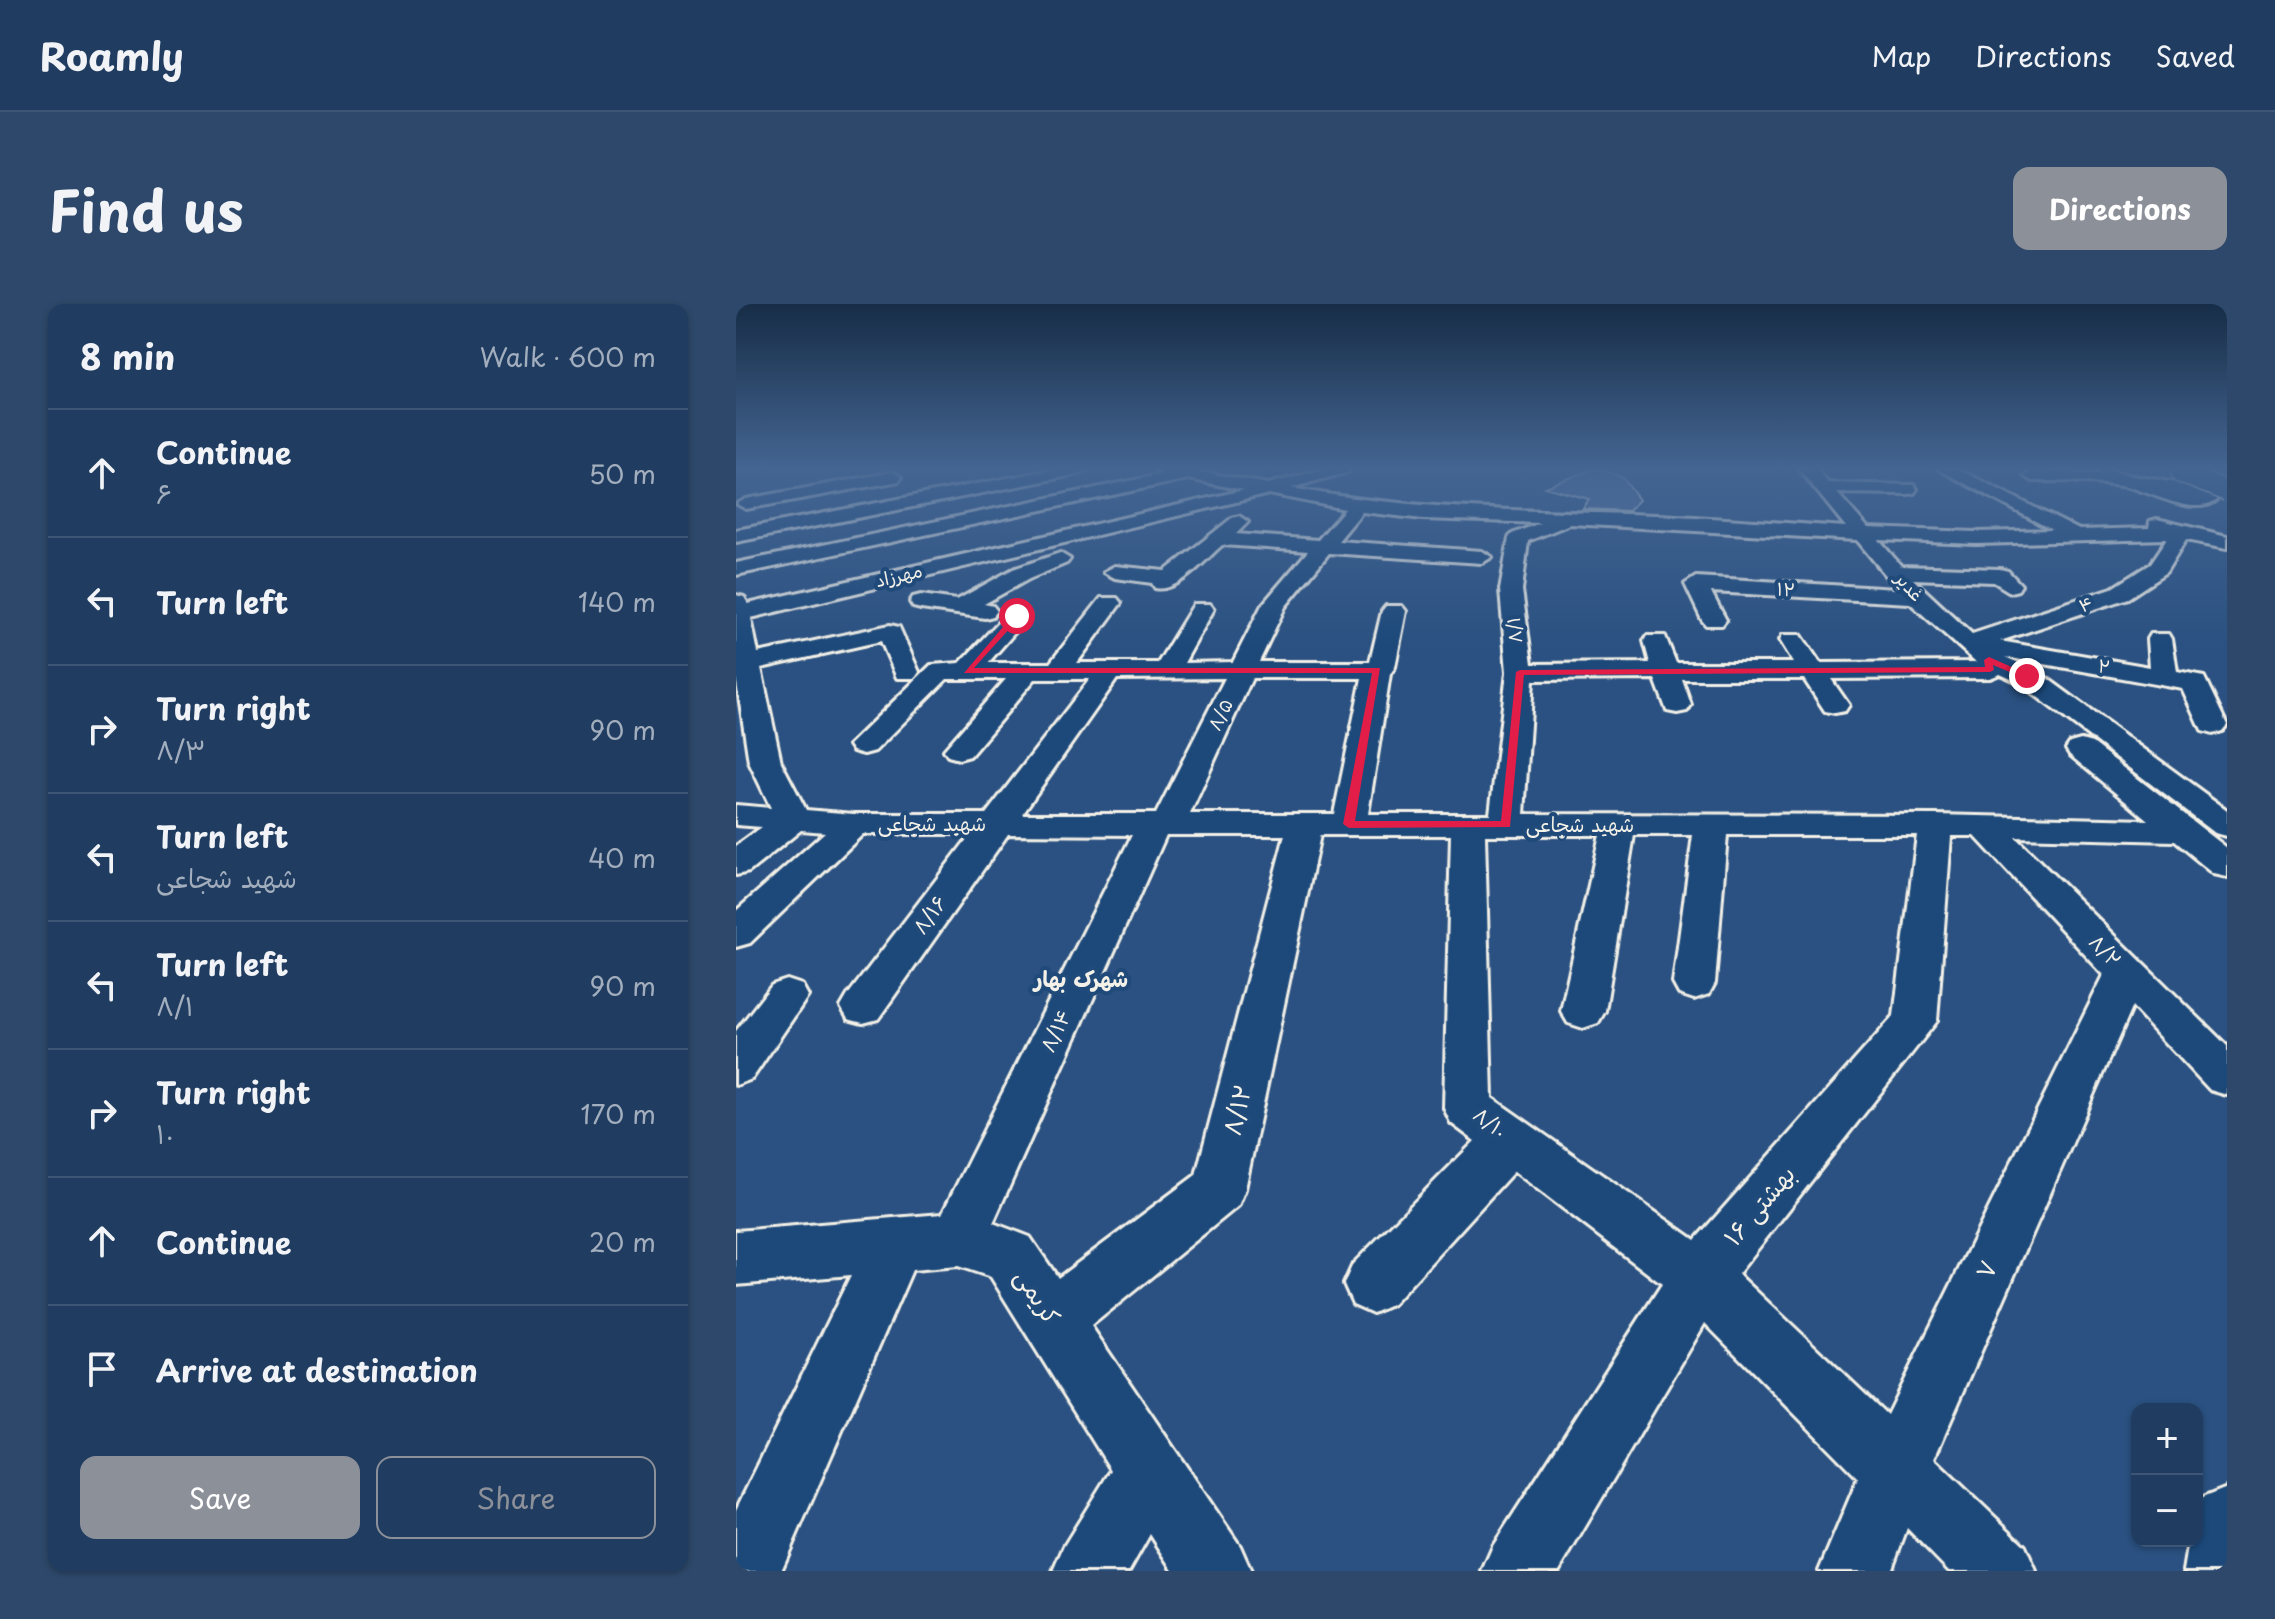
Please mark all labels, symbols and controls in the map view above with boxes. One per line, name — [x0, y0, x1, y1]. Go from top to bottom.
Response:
text: Roamly — [40, 27, 184, 84]
text: Map — [1872, 34, 1931, 77]
text: Directions — [1975, 34, 2112, 77]
text: Saved — [2156, 34, 2235, 77]
text: Find us — [48, 166, 244, 251]
button: Directions — [2013, 167, 2227, 250]
text: 8 min — [80, 330, 175, 382]
text: Walk · 600 m — [480, 337, 656, 376]
text: Continue — [156, 429, 291, 474]
icon: ahead — [80, 451, 124, 495]
text: 50 m — [589, 454, 656, 493]
text: ۶ — [156, 474, 172, 513]
street label: مهرزاد — [872, 556, 925, 593]
street label: غدیر — [1888, 564, 1931, 607]
street label: ۱۲ — [1776, 574, 1796, 603]
icon: left — [80, 579, 124, 623]
text: Turn left — [156, 579, 288, 624]
text: 140 m — [578, 582, 656, 621]
street label: ۴ — [2075, 589, 2096, 618]
route start — [999, 598, 1035, 634]
street label: ۸/۱ — [1499, 616, 1528, 645]
street label: ۲ — [2096, 651, 2113, 680]
route end — [2009, 658, 2045, 694]
text: Turn right — [156, 685, 311, 730]
street label: ۸/۵ — [1200, 694, 1239, 735]
icon: right — [80, 707, 124, 751]
text: 90 m — [589, 710, 656, 749]
text: ۸/۳ — [156, 730, 206, 769]
street label: شهید شجاعی — [878, 808, 986, 838]
street label: شهید شجاعی — [1526, 809, 1634, 839]
text: Turn left — [156, 813, 288, 858]
icon: left — [80, 835, 124, 879]
text: 40 m — [588, 838, 656, 877]
text: شهید شجاعی — [156, 858, 297, 897]
street label: ۸/۱۶ — [905, 889, 954, 940]
street label: ۸/۲ — [2083, 927, 2129, 974]
text: Turn left — [156, 941, 288, 986]
district label: شهرک بهار — [1032, 961, 1128, 994]
icon: left — [80, 963, 124, 1007]
text: 90 m — [589, 966, 656, 1005]
text: ۸/۱ — [156, 986, 194, 1025]
street label: ۸/۱۴ — [1032, 1004, 1078, 1057]
text: Turn right — [156, 1069, 311, 1114]
street label: ۸/۱۲ — [1213, 1080, 1259, 1139]
icon: right — [80, 1091, 124, 1135]
text: 170 m — [581, 1094, 656, 1133]
street label: ۸/۱۰ — [1467, 1099, 1514, 1145]
text: ۱۰ — [156, 1114, 174, 1153]
street label: ۱۶ بهشتی — [1714, 1157, 1803, 1253]
icon: ahead — [80, 1219, 124, 1263]
text: Continue — [156, 1219, 291, 1264]
text: 20 m — [589, 1222, 656, 1261]
street label: ۷ — [1965, 1254, 2005, 1284]
street label: کریمی — [1007, 1261, 1070, 1331]
icon: arrive — [80, 1347, 124, 1391]
text: Arrive at destination — [156, 1347, 478, 1392]
map controls — [2131, 1403, 2203, 1547]
button: + — [2131, 1403, 2203, 1475]
button: Save — [80, 1456, 360, 1539]
button: Share — [376, 1456, 656, 1539]
button: − — [2131, 1475, 2203, 1547]

